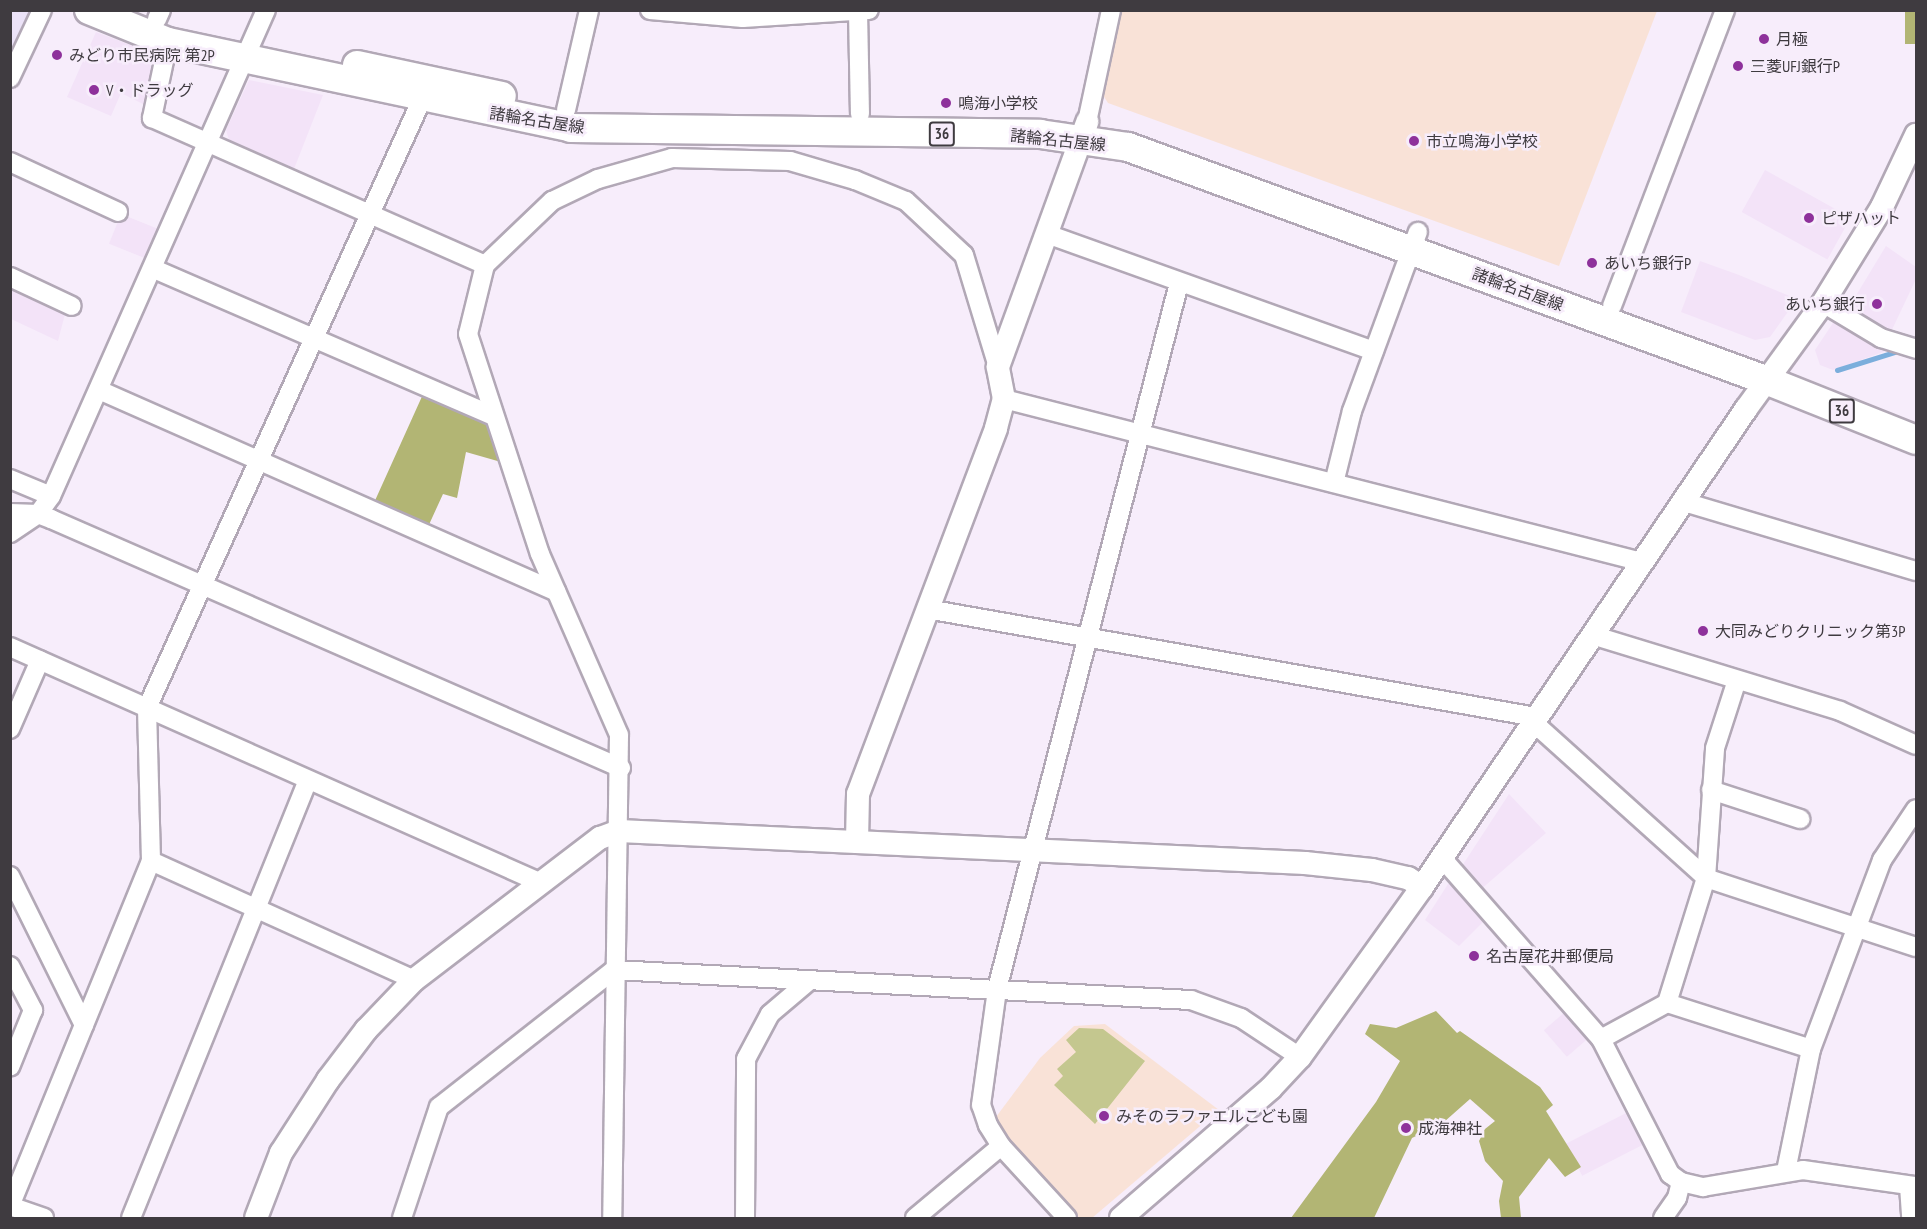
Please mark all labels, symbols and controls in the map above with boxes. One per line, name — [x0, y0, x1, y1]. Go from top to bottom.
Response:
place label: 月極 — [1776, 29, 1808, 49]
marker: 月極 — [1757, 32, 1771, 46]
place label: みどり市民病院 第2P — [69, 45, 215, 65]
marker: みどり市民病院 第2P — [50, 48, 64, 62]
place label: 三菱UFJ銀行P — [1750, 56, 1840, 76]
marker: 三菱UFJ銀行P — [1731, 59, 1745, 73]
place label: V・ドラッグ — [106, 80, 193, 100]
marker: V・ドラッグ — [87, 83, 101, 97]
place label: 鳴海小学校 — [958, 93, 1038, 113]
marker: 鳴海小学校 — [939, 96, 953, 110]
street label: 諸輪名古屋線 — [488, 103, 586, 137]
road number: 36 — [928, 122, 956, 146]
street label: 諸輪名古屋線 — [1009, 125, 1107, 155]
place label: 市立鳴海小学校 — [1426, 131, 1538, 151]
marker: 市立鳴海小学校 — [1407, 134, 1421, 148]
place label: ピザハット — [1821, 208, 1901, 228]
marker: ピザハット — [1802, 211, 1816, 225]
place label: あいち銀行P — [1604, 253, 1691, 273]
marker: あいち銀行P — [1585, 256, 1599, 270]
street label: 諸輪名古屋線 — [1470, 264, 1566, 314]
place label: あいち銀行 — [1785, 294, 1865, 314]
marker: あいち銀行 — [1870, 297, 1884, 311]
road number: 36 — [1828, 399, 1856, 423]
place label: 大同みどりクリニック第3P — [1715, 621, 1905, 641]
marker: 大同みどりクリニック第3P — [1696, 624, 1710, 638]
place label: 名古屋花井郵便局 — [1486, 946, 1614, 966]
marker: 名古屋花井郵便局 — [1467, 949, 1481, 963]
place label: みそのラファエルこども園 — [1116, 1106, 1308, 1126]
marker: みそのラファエルこども園 — [1097, 1109, 1111, 1123]
place label: 成海神社 — [1418, 1118, 1482, 1138]
marker: 成海神社 — [1399, 1121, 1413, 1135]

